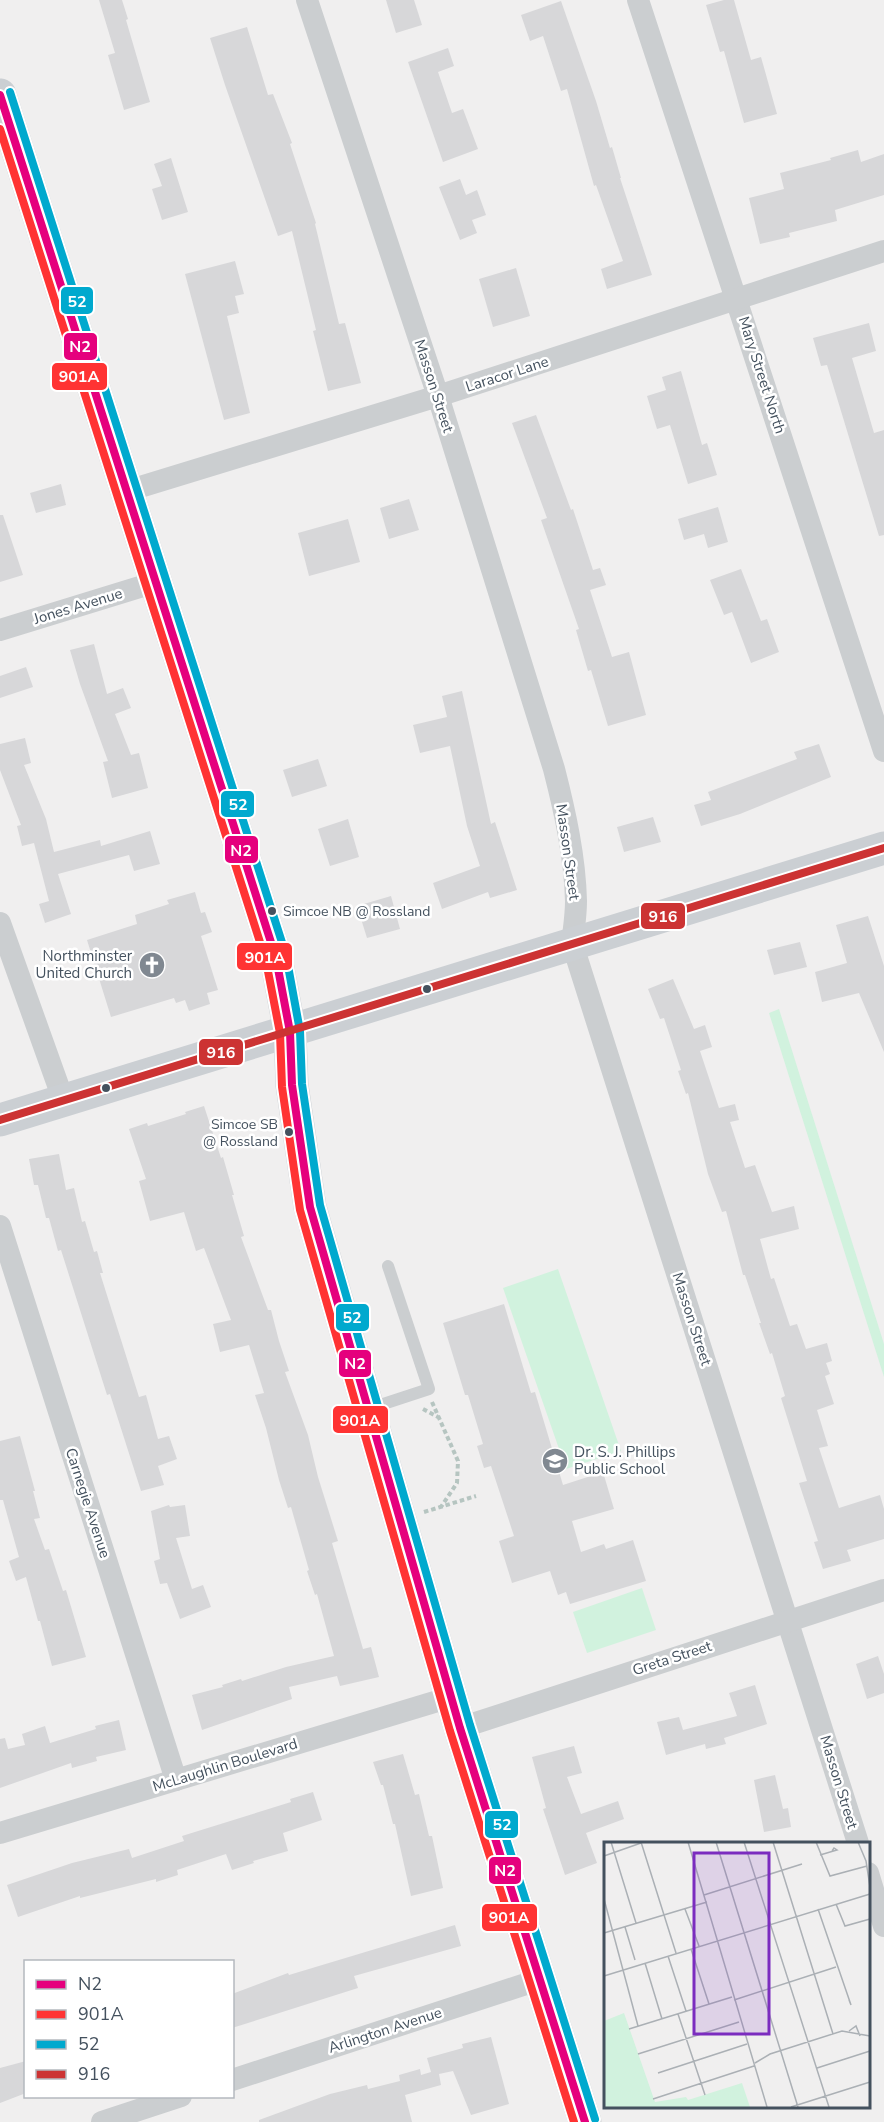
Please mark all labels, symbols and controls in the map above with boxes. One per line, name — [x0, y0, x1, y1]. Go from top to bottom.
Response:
line badge: 52 — [60, 286, 94, 315]
text: 52 — [67, 291, 87, 313]
street label: Mary Street North — [734, 314, 790, 436]
line badge: N2 — [63, 332, 98, 361]
text: N2 — [69, 336, 91, 358]
street label: Masson Street — [410, 337, 459, 436]
street label: Laracor Lane — [463, 351, 551, 397]
line badge: 901A — [51, 362, 108, 391]
text: 901A — [59, 366, 99, 388]
street label: Jones Avenue — [30, 583, 125, 629]
line badge: 52 — [220, 790, 255, 818]
text: 52 — [228, 794, 248, 816]
street label: Masson Street — [551, 803, 585, 902]
line badge: N2 — [224, 835, 259, 864]
text: N2 — [230, 840, 252, 862]
place label: Simcoe NB @ Rossland — [283, 902, 430, 921]
line badge: 916 — [640, 902, 686, 930]
marker: Simcoe NB @ Rossland — [266, 905, 278, 917]
text: 916 — [649, 906, 677, 928]
line badge: 901A — [236, 942, 293, 971]
place label: Northminster United Church — [36, 946, 133, 983]
text: 901A — [245, 947, 285, 969]
church icon: Northminster United Church — [137, 950, 167, 980]
unlabelled marker — [421, 983, 433, 995]
line badge: 916 — [198, 1038, 244, 1066]
text: 916 — [207, 1042, 235, 1064]
unlabelled marker — [100, 1082, 112, 1094]
place label: Simcoe SB @ Rossland — [203, 1115, 278, 1151]
marker: Simcoe SB @ Rossland — [283, 1126, 295, 1138]
street label: Masson Street — [668, 1270, 717, 1369]
line badge: 52 — [335, 1303, 370, 1332]
text: 52 — [342, 1307, 362, 1329]
line badge: N2 — [338, 1349, 372, 1378]
text: N2 — [344, 1353, 366, 1375]
line badge: 901A — [332, 1405, 389, 1434]
text: 901A — [340, 1410, 380, 1432]
place label: Dr. S. J. Phillips Public School — [574, 1442, 676, 1479]
street label: Carnegie Avenue — [61, 1445, 115, 1561]
school or university icon: Dr. S. J. Phillips Public School — [540, 1446, 570, 1476]
street label: Greta Street — [630, 1636, 715, 1680]
street label: McLaughlin Boulevard — [150, 1733, 300, 1797]
street label: Masson Street — [815, 1733, 863, 1832]
line badge: 52 — [484, 1810, 519, 1839]
text: 52 — [492, 1814, 512, 1836]
inset map — [604, 1842, 869, 2107]
line badge: N2 — [488, 1856, 522, 1885]
text: N2 — [494, 1860, 516, 1882]
line badge: 901A — [481, 1903, 538, 1932]
text: 901A — [489, 1907, 529, 1929]
legend — [24, 1960, 234, 2098]
text: N2 — [78, 1972, 102, 1996]
text: 901A — [78, 2002, 124, 2026]
street label: Arlington Avenue — [326, 2002, 444, 2058]
text: 52 — [78, 2032, 100, 2056]
text: 916 — [78, 2062, 110, 2086]

